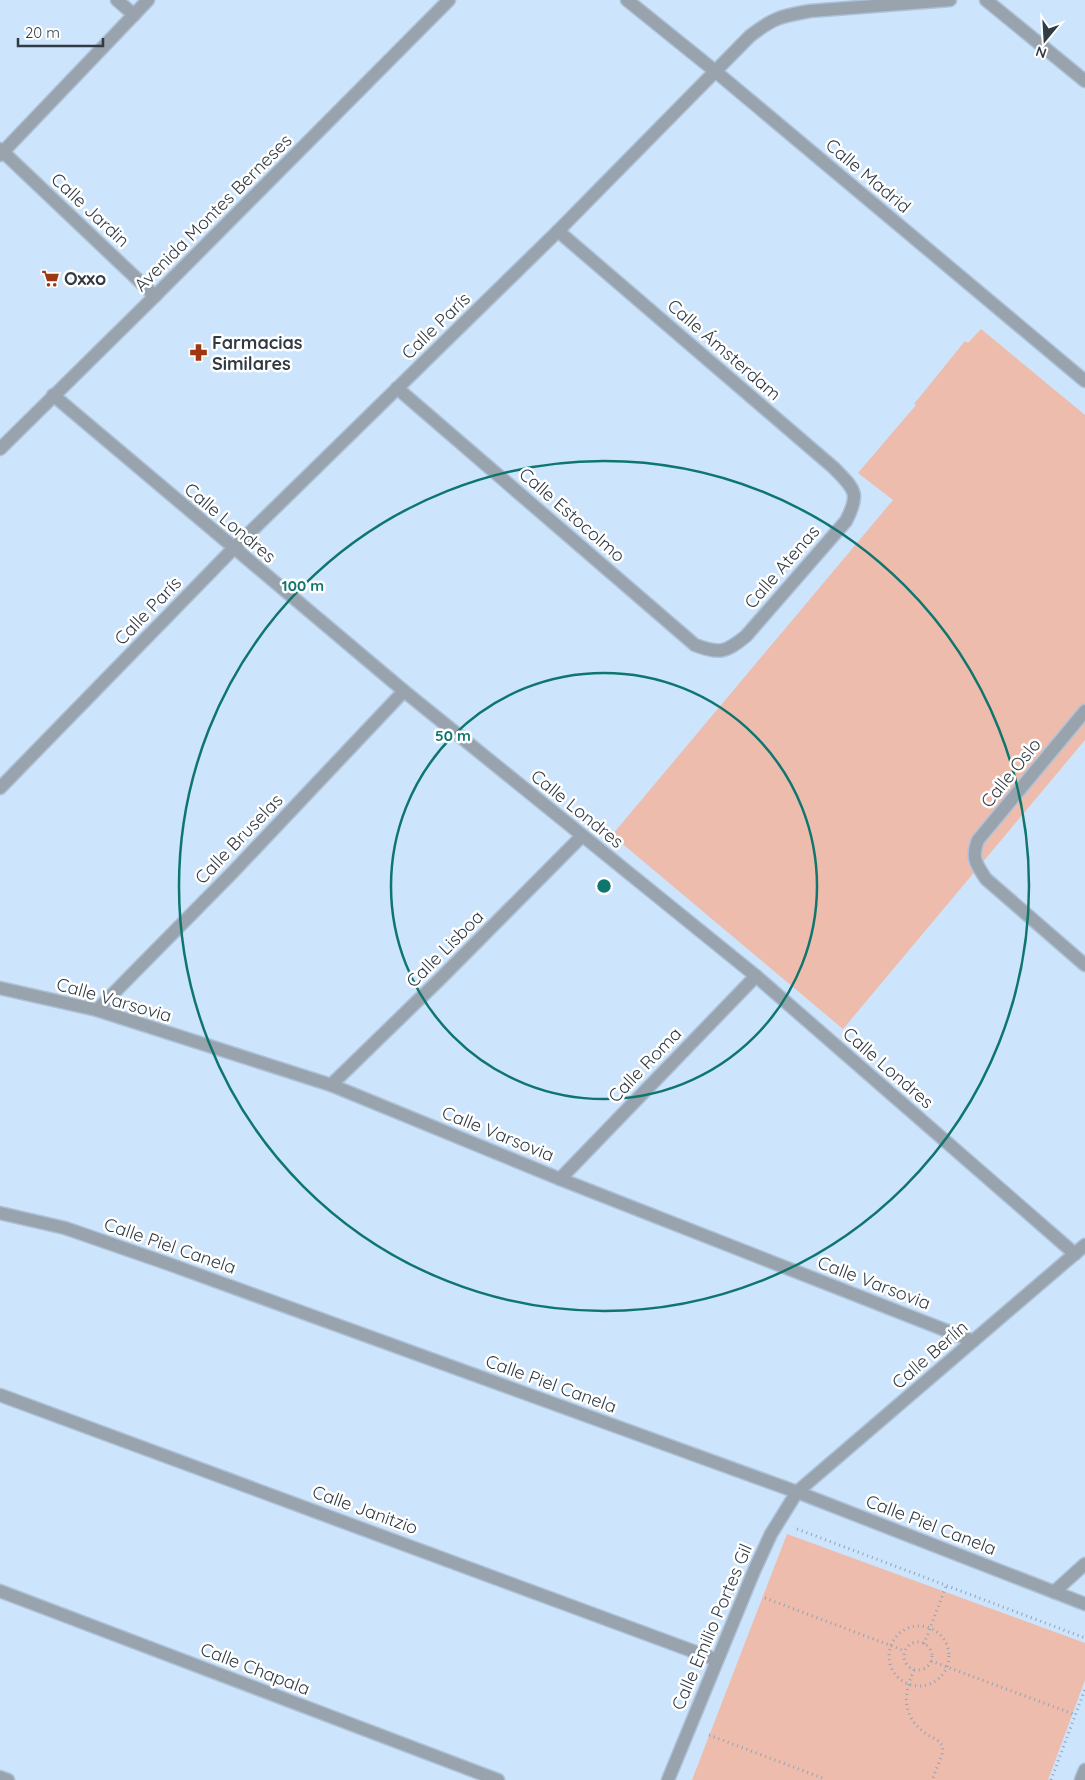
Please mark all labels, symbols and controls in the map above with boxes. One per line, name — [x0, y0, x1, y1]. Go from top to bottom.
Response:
scale bar — [18, 15, 102, 47]
north arrow — [1020, 15, 1070, 65]
text: 20 m — [25, 23, 60, 42]
text: N — [1033, 42, 1049, 63]
street label: Avenida Montes Berneses — [129, 129, 296, 296]
street label: Calle Madrid — [821, 133, 916, 218]
street label: Calle Jardin — [46, 168, 134, 252]
place label: Oxxo — [64, 267, 106, 290]
supermarket icon: Oxxo — [40, 269, 60, 289]
street label: Calle París — [397, 287, 475, 364]
street label: Calle Ámsterdam — [663, 294, 786, 405]
place label: Farmacias Similares — [212, 331, 303, 375]
pharmacy icon: Farmacias Similares — [188, 343, 208, 363]
street label: Calle Estocolmo — [515, 462, 630, 567]
street label: Calle Londres — [180, 478, 281, 568]
street label: Calle Atenas — [739, 520, 824, 613]
street label: Calle París — [109, 572, 186, 650]
text: 100 m — [282, 576, 324, 595]
text: 50 m — [435, 726, 471, 745]
street label: Calle Oslo — [976, 733, 1046, 812]
street label: Calle Londres — [526, 764, 628, 853]
street label: Calle Bruselas — [190, 789, 287, 889]
centre of rings — [595, 877, 613, 895]
street label: Calle Lisboa — [401, 905, 488, 992]
street label: Calle Varsovia — [54, 972, 174, 1027]
street label: Calle Roma — [603, 1022, 686, 1107]
street label: Calle Londres — [838, 1022, 938, 1113]
street label: Calle Varsovia — [439, 1101, 558, 1166]
street label: Calle Piel Canela — [101, 1212, 239, 1279]
street label: Calle Varsovia — [815, 1250, 934, 1315]
street label: Calle Berlín — [887, 1315, 972, 1394]
street label: Calle Piel Canela — [482, 1349, 620, 1418]
street label: Calle Janitzio — [309, 1480, 421, 1539]
street label: Calle Piel Canela — [863, 1489, 1000, 1560]
street label: Calle Emilio Portes Gil — [666, 1540, 757, 1713]
street label: Calle Chapala — [197, 1637, 313, 1700]

